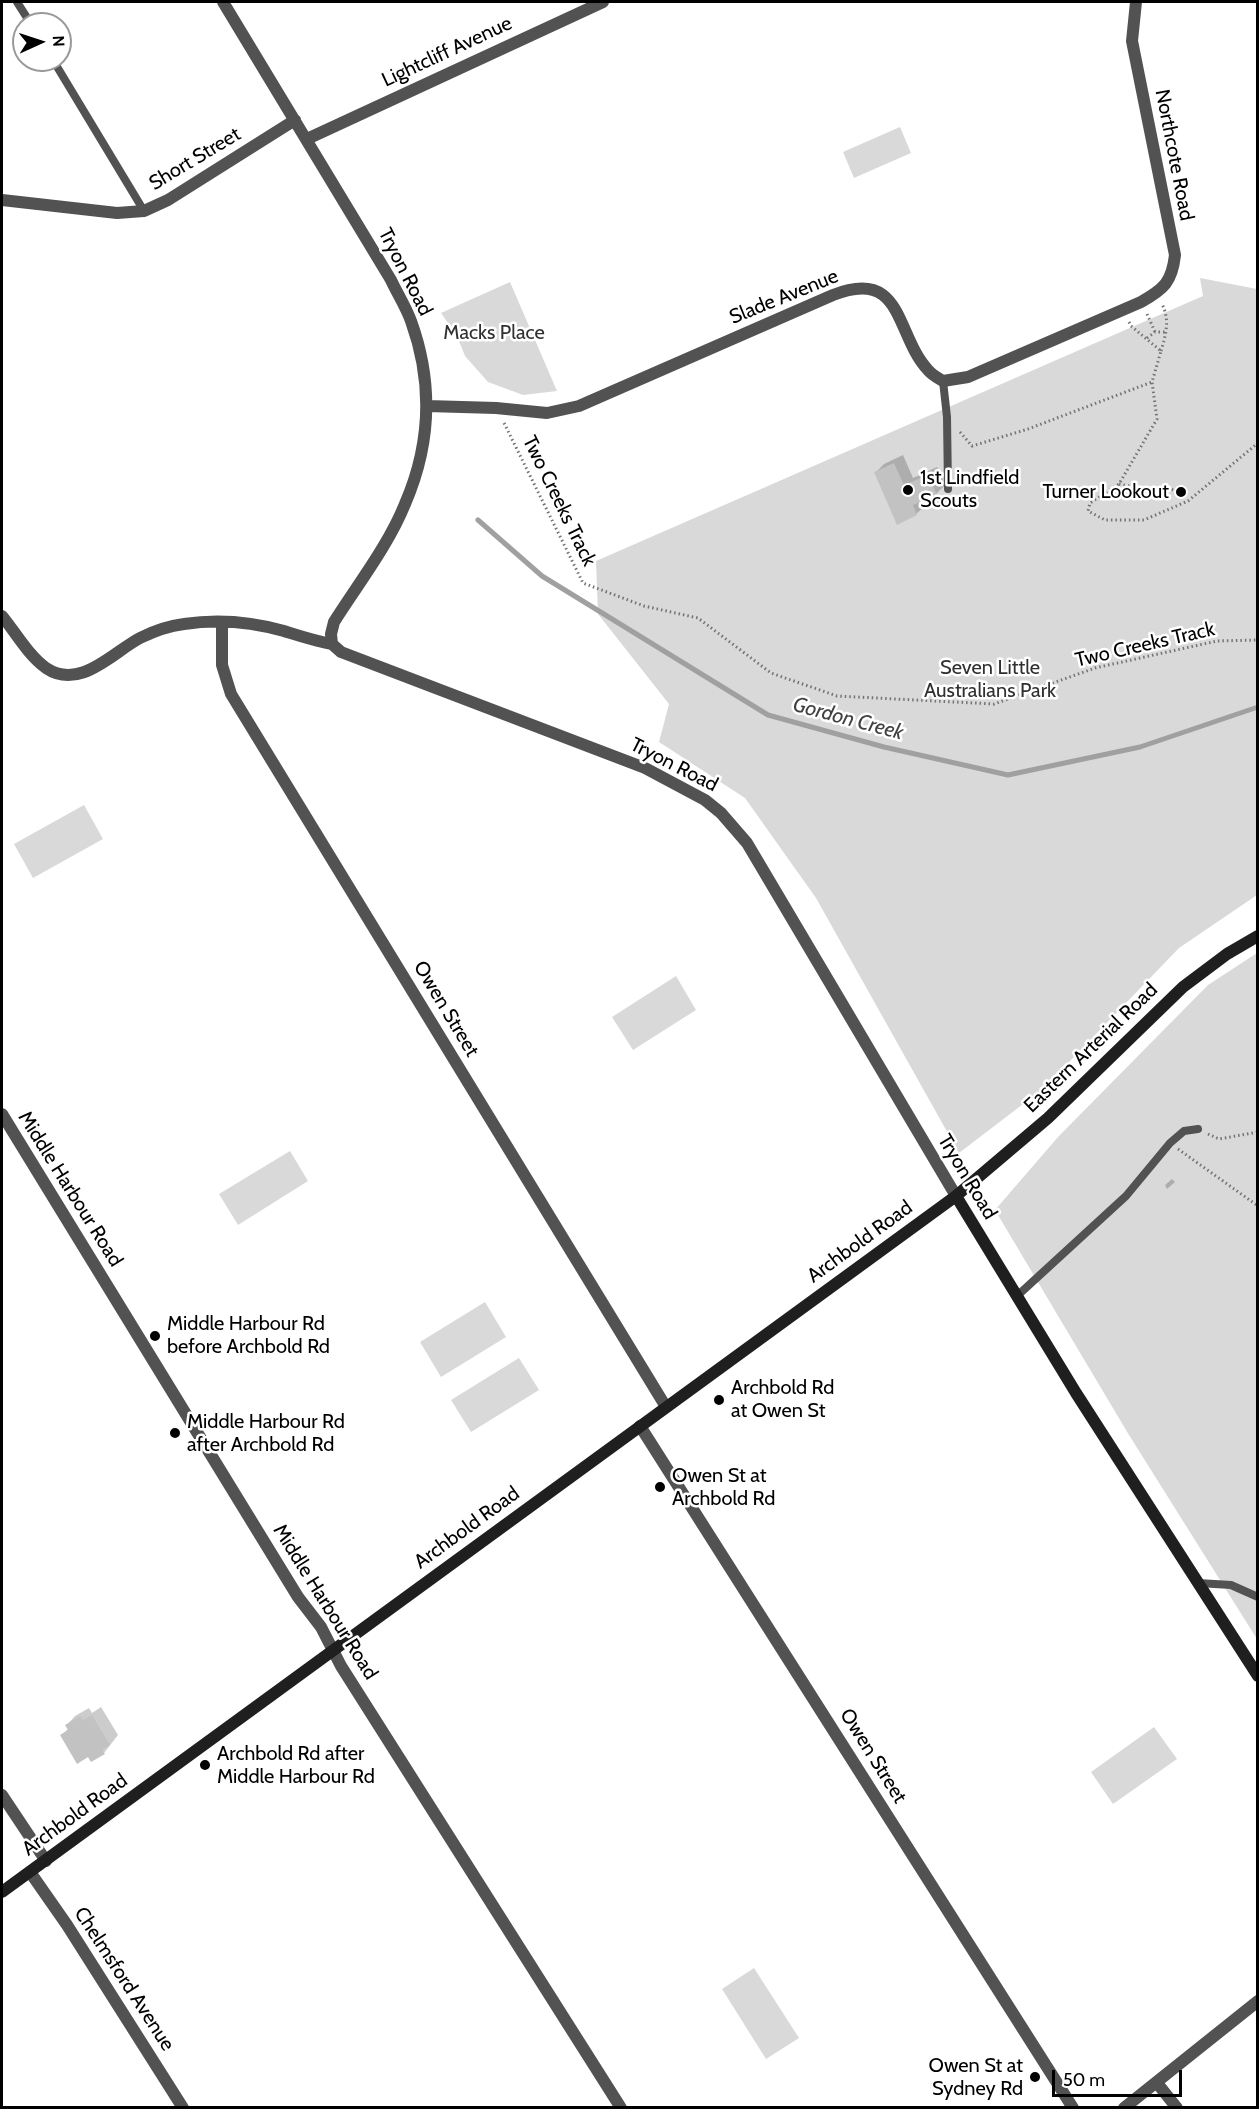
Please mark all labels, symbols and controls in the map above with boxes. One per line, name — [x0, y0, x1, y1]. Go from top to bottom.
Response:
street label: Lightcliff Avenue — [378, 11, 516, 93]
north arrow — [12, 12, 72, 72]
text: N — [49, 35, 68, 47]
street label: Northcote Road — [1150, 87, 1198, 223]
street label: Short Street — [145, 122, 245, 196]
street label: Tryon Road — [373, 224, 437, 320]
street label: Slade Avenue — [726, 264, 842, 330]
park label: Macks Place — [443, 321, 545, 345]
street label: Two Creeks Track — [517, 432, 601, 570]
place label: 1st Lindfield Scouts — [920, 466, 1019, 513]
place label: Turner Lookout — [1042, 480, 1169, 504]
marker: 1st Lindfield Scouts — [901, 483, 915, 497]
marker: Turner Lookout — [1174, 485, 1188, 499]
street label: Two Creeks Track — [1073, 617, 1217, 673]
park label: Seven Little Australians Park — [924, 656, 1056, 703]
water label: Gordon Creek — [790, 692, 906, 746]
street label: Tryon Road — [626, 733, 722, 797]
street label: Owen Street — [408, 957, 484, 1061]
street label: Eastern Arterial Road — [1019, 978, 1163, 1118]
street label: Middle Harbour Road — [13, 1107, 127, 1271]
street label: Tryon Road — [932, 1130, 1002, 1224]
street label: Archbold Road — [803, 1196, 917, 1288]
place label: Middle Harbour Rd before Archbold Rd — [167, 1312, 330, 1359]
marker: Middle Harbour Rd before Archbold Rd — [148, 1329, 162, 1343]
place label: Archbold Rd at Owen St — [731, 1376, 834, 1423]
marker: Archbold Rd at Owen St — [712, 1393, 726, 1407]
place label: Middle Harbour Rd after Archbold Rd — [187, 1410, 345, 1457]
marker: Middle Harbour Rd after Archbold Rd — [168, 1426, 182, 1440]
place label: Owen St at Archbold Rd — [672, 1464, 775, 1511]
marker: Owen St at Archbold Rd — [653, 1480, 667, 1494]
street label: Archbold Road — [410, 1482, 524, 1574]
street label: Middle Harbour Road — [268, 1520, 382, 1684]
street label: Owen Street — [834, 1704, 912, 1808]
place label: Archbold Rd after Middle Harbour Rd — [217, 1742, 375, 1789]
marker: Archbold Rd after Middle Harbour Rd — [198, 1758, 212, 1772]
street label: Archbold Road — [18, 1769, 132, 1861]
street label: Chelmsford Avenue — [69, 1903, 179, 2055]
place label: Owen St at Sydney Rd — [929, 2054, 1023, 2101]
scale bar — [1055, 2058, 1186, 2096]
text: 50 m — [1063, 2069, 1105, 2091]
marker: Owen St at Sydney Rd — [1028, 2070, 1042, 2084]

